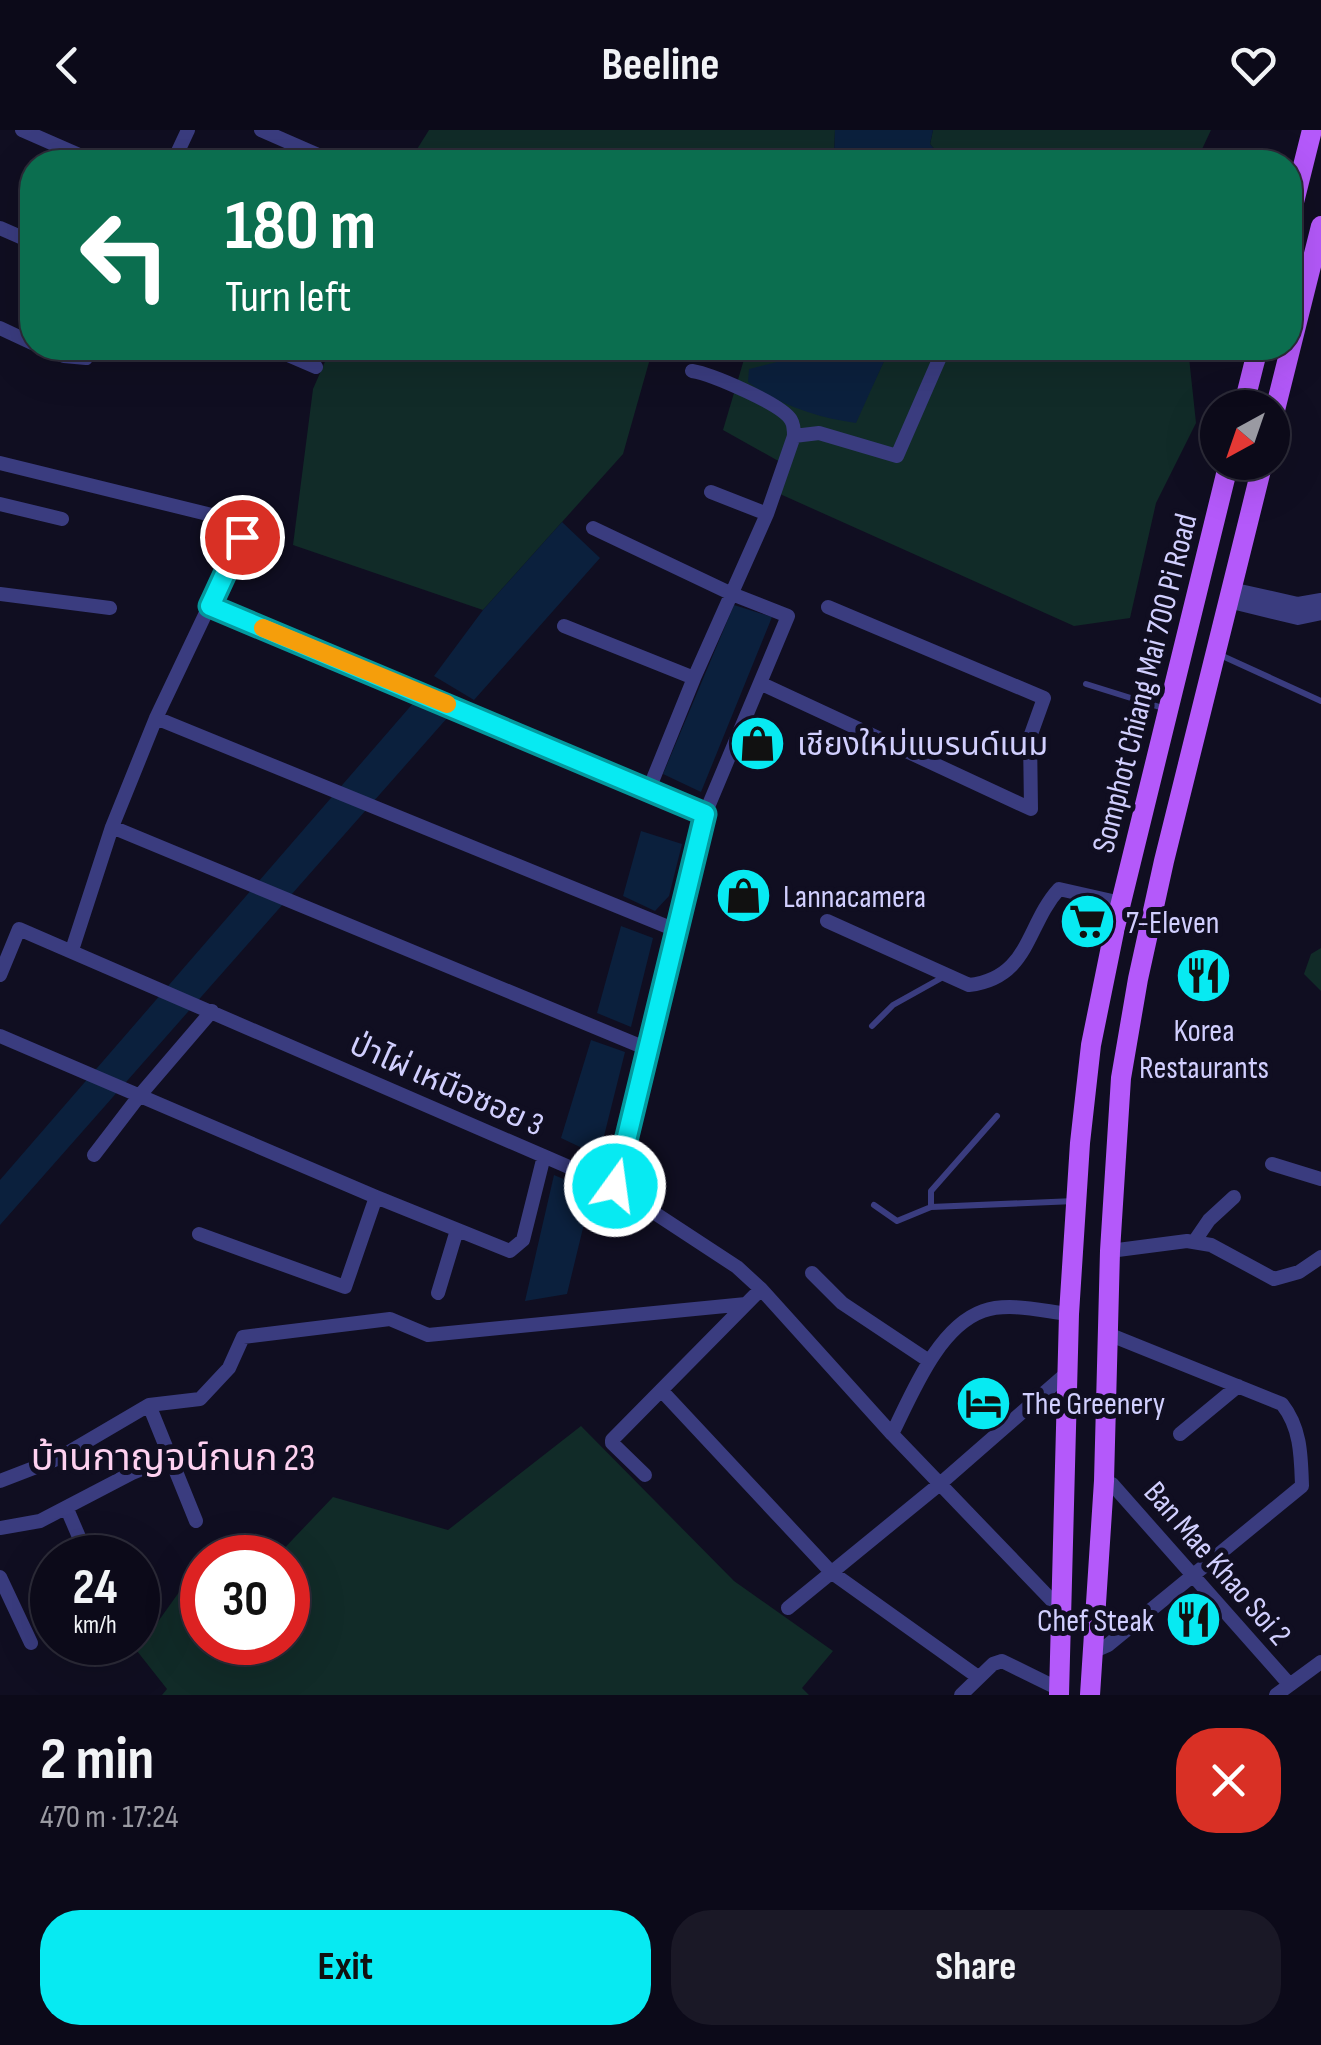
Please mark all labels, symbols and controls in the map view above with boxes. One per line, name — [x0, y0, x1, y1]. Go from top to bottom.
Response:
icon: back — [40, 38, 95, 93]
text: Beeline — [602, 38, 719, 93]
icon: heart — [1226, 38, 1281, 93]
text: 180 m — [225, 185, 376, 269]
icon: left — [60, 190, 190, 320]
text: Turn left — [225, 270, 351, 325]
north arrow — [1200, 390, 1290, 480]
map controls — [1200, 390, 1290, 480]
pin — [200, 495, 285, 580]
icon: arrive — [215, 510, 270, 565]
street label: Somphot Chiang Mai 700 Pi Road — [1084, 510, 1206, 857]
shop icon: เชียงใหม่แบรนด์เนม — [728, 714, 788, 774]
place label: เชียงใหม่แบรนด์เนม — [797, 726, 1048, 765]
shop icon: Lannacamera — [714, 866, 774, 926]
place label: Lannacamera — [783, 878, 926, 917]
supermarket icon: 7-Eleven — [1057, 892, 1117, 952]
place label: 7-Eleven — [1126, 904, 1219, 943]
restaurant icon: Korea Restaurants — [1174, 946, 1234, 1006]
place label: Korea Restaurants — [1139, 1012, 1269, 1088]
street label: ป่าไผ่ เหนือซอย 3 — [344, 1025, 549, 1145]
position arrow — [563, 1134, 667, 1238]
hotel icon: The Greenery — [953, 1373, 1013, 1433]
place label: The Greenery — [1022, 1385, 1165, 1424]
district label: บ้านกาญจน์กนก 23 — [31, 1436, 315, 1481]
street label: Ban Mae Khao Soi 2 — [1135, 1474, 1299, 1654]
speed limit sign: 30 — [180, 1535, 310, 1665]
text: 24 — [73, 1558, 117, 1618]
restaurant icon: Chef Steak — [1163, 1590, 1223, 1650]
place label: Chef Steak — [1037, 1602, 1154, 1641]
text: km/h — [73, 1610, 117, 1641]
text: 2 min — [40, 1724, 154, 1796]
button: close — [1176, 1728, 1281, 1833]
text: 470 m · 17:24 — [40, 1798, 178, 1837]
button: Exit — [40, 1910, 651, 2025]
button: Share — [671, 1910, 1281, 2025]

